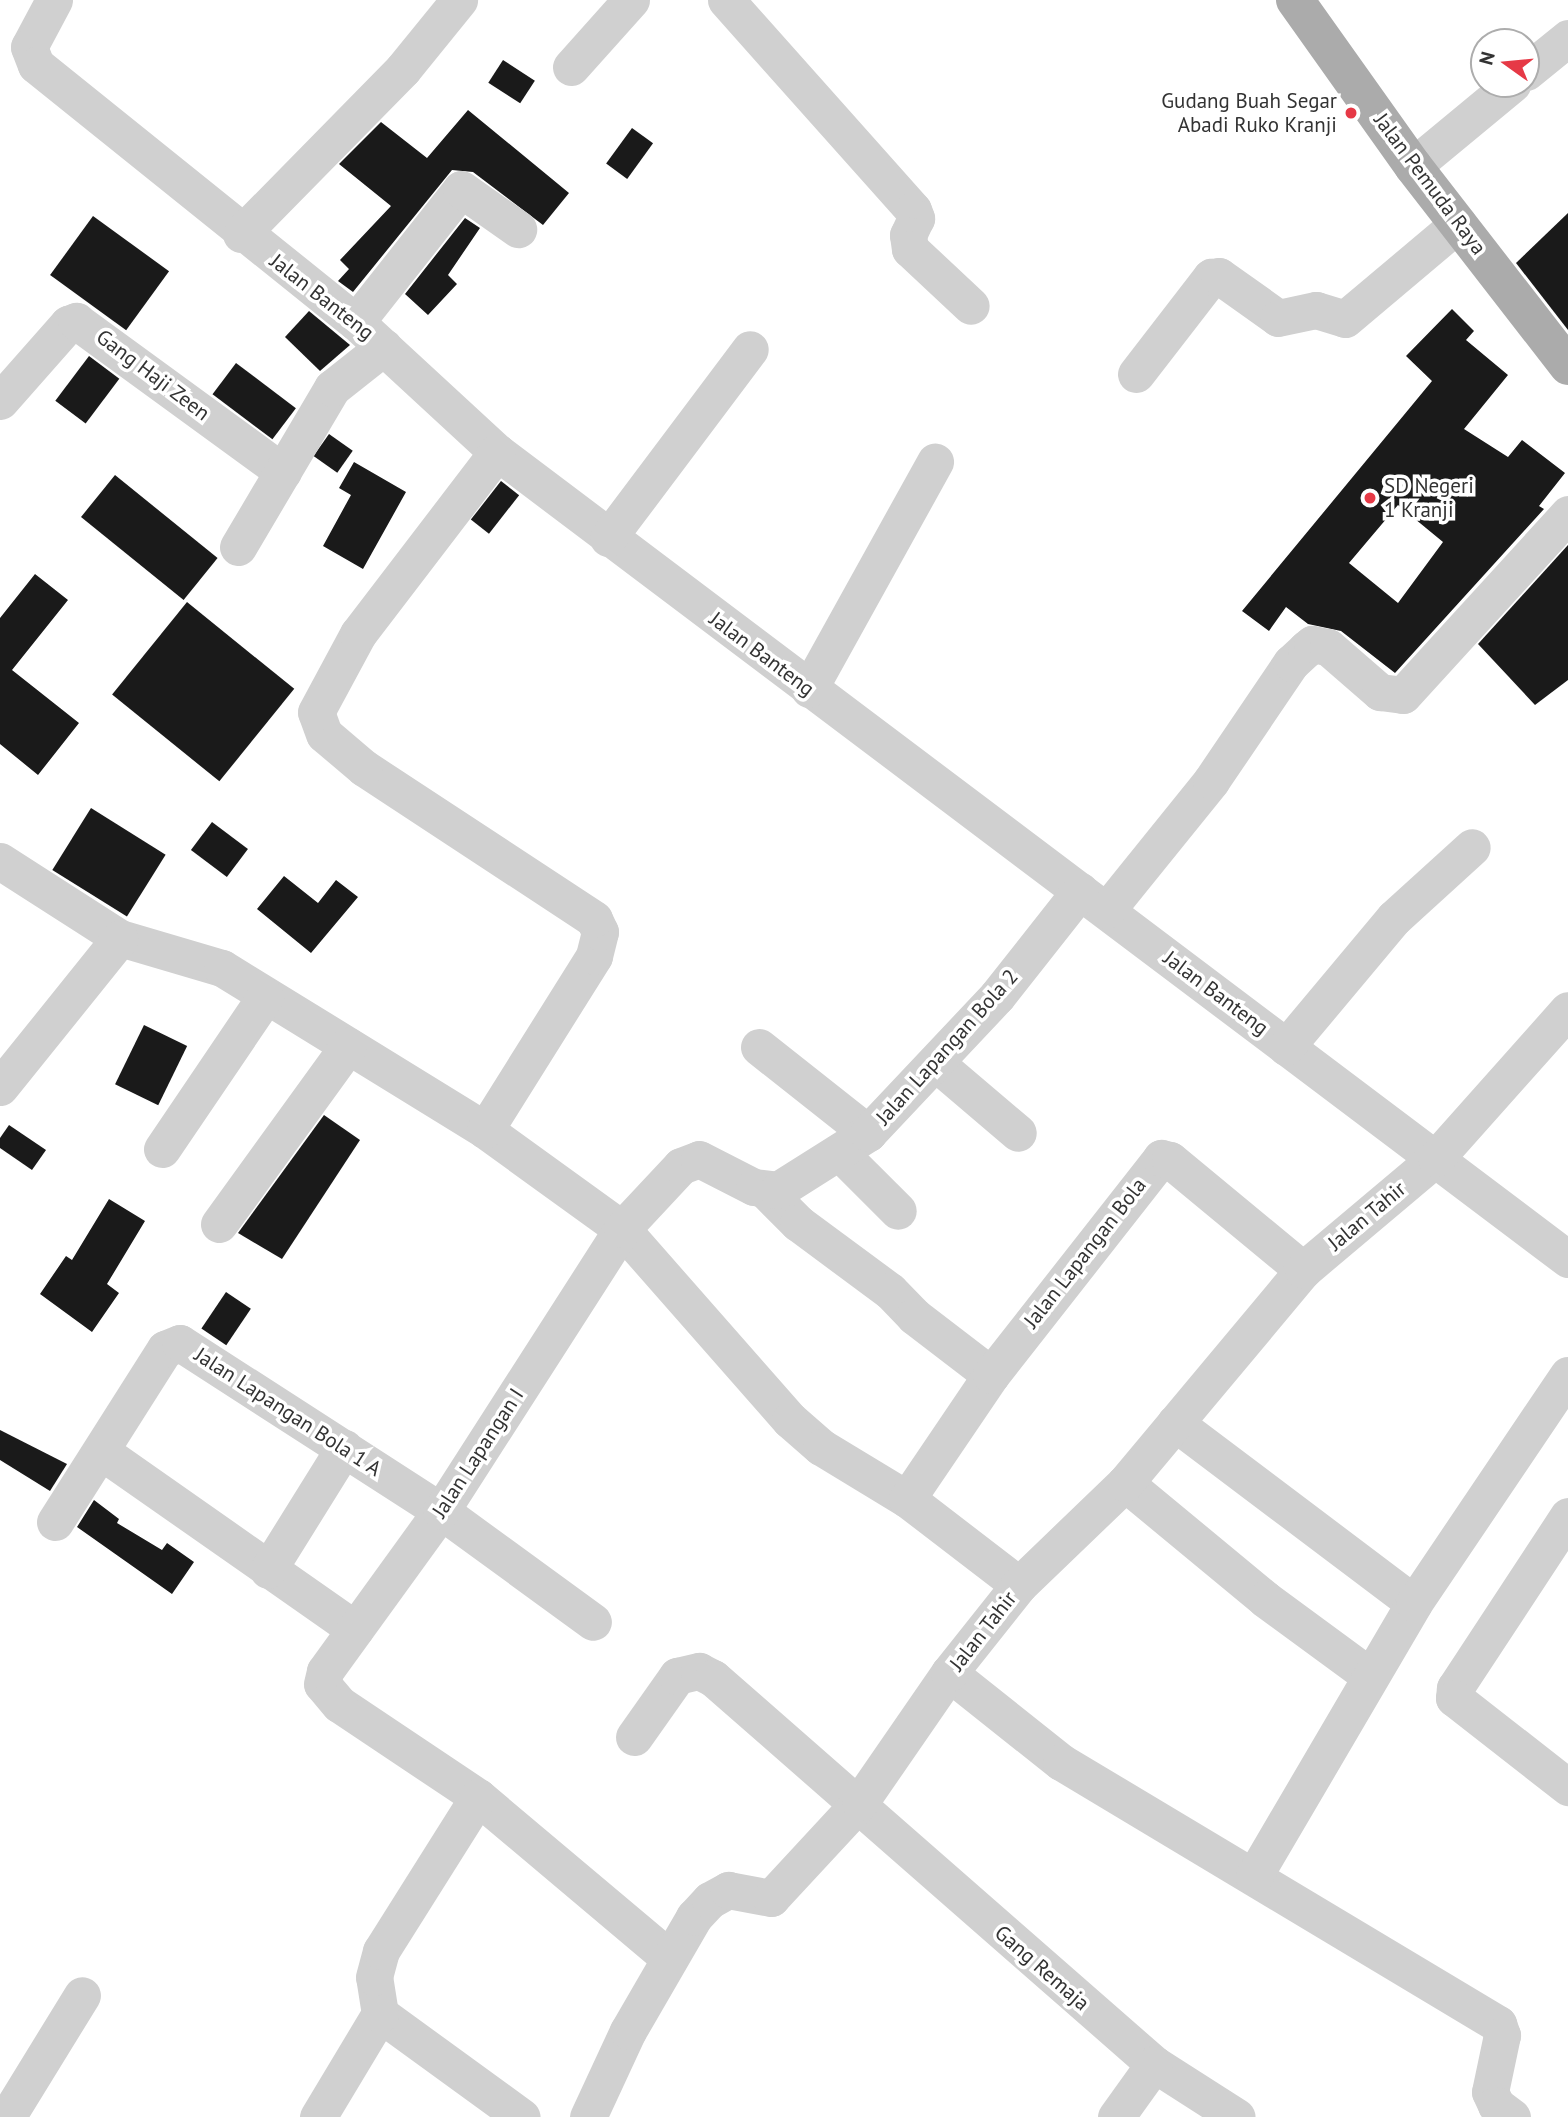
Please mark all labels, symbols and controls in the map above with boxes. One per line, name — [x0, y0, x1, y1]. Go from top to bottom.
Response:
north arrow — [1470, 28, 1540, 98]
text: N — [1473, 49, 1500, 67]
place label: Gudang Buah Segar Abadi Ruko Kranji — [1161, 88, 1337, 138]
marker: Gudang Buah Segar Abadi Ruko Kranji — [1343, 105, 1359, 121]
street label: Jalan Pemuda Raya — [1369, 108, 1491, 260]
street label: Jalan Banteng — [265, 249, 379, 345]
street label: Gang Haji Zeen — [91, 324, 215, 426]
place label: SD Negeri 1 Kranji — [1384, 473, 1474, 523]
marker: SD Negeri 1 Kranji — [1362, 490, 1378, 506]
street label: Jalan Banteng — [705, 606, 819, 702]
street label: Jalan Banteng — [1159, 945, 1273, 1041]
street label: Jalan Lapangan Bola 2 — [871, 964, 1023, 1130]
street label: Jalan Lapangan Bola — [1019, 1173, 1151, 1333]
street label: Jalan Tahir — [1323, 1176, 1411, 1256]
street label: Jalan Lapangan Bola 1 A — [190, 1342, 386, 1482]
street label: Jalan Lapangan I — [427, 1384, 529, 1522]
street label: Jalan Tahir — [944, 1586, 1022, 1676]
street label: Gang Remaja — [989, 1920, 1095, 2016]

